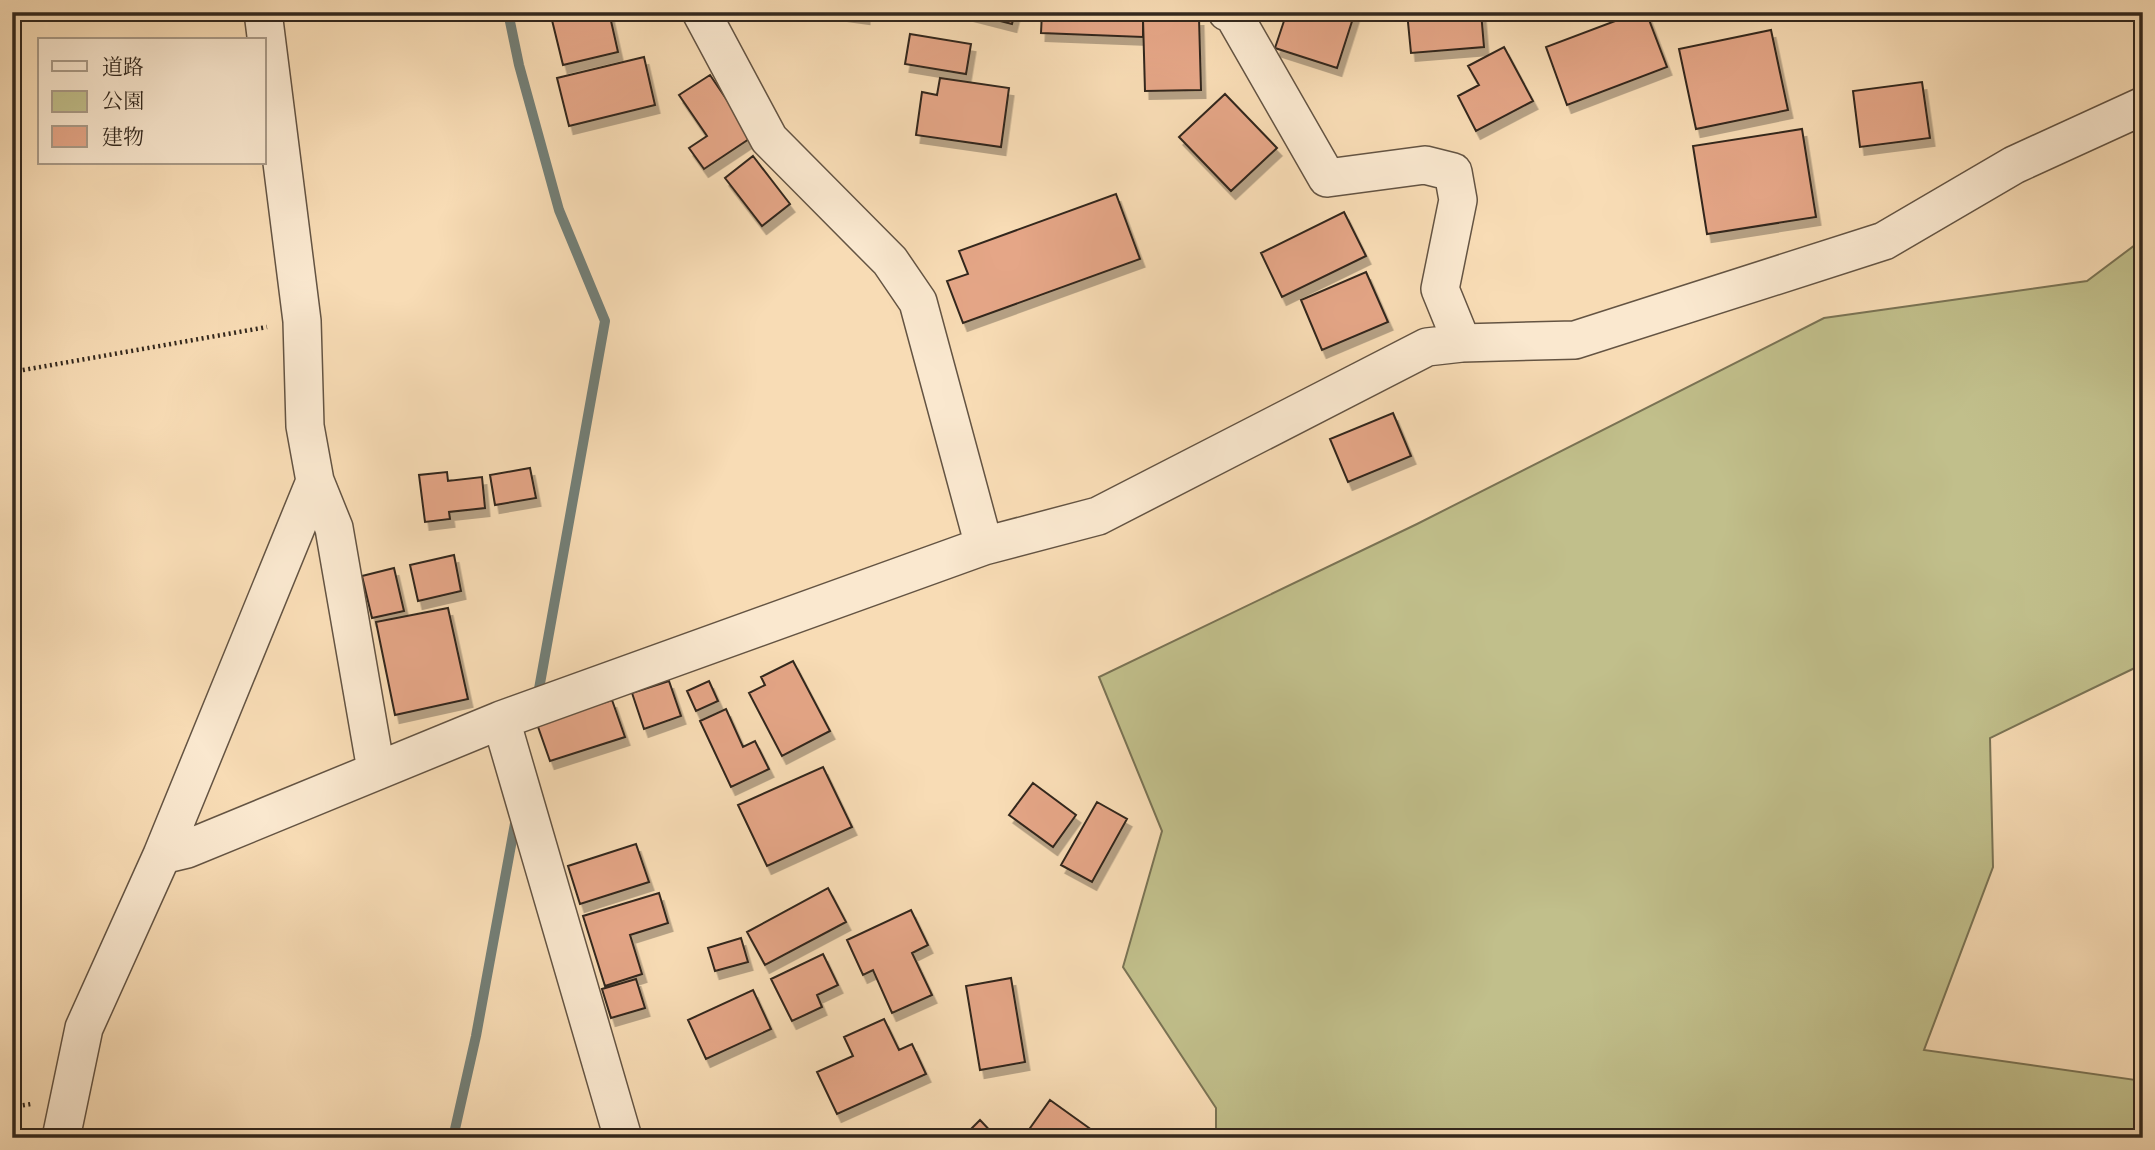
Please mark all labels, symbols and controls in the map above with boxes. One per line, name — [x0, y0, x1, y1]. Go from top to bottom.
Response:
legend — [38, 38, 266, 164]
text: 道路 — [102, 54, 144, 80]
text: 公園 — [102, 88, 144, 114]
text: 建物 — [102, 124, 144, 150]

